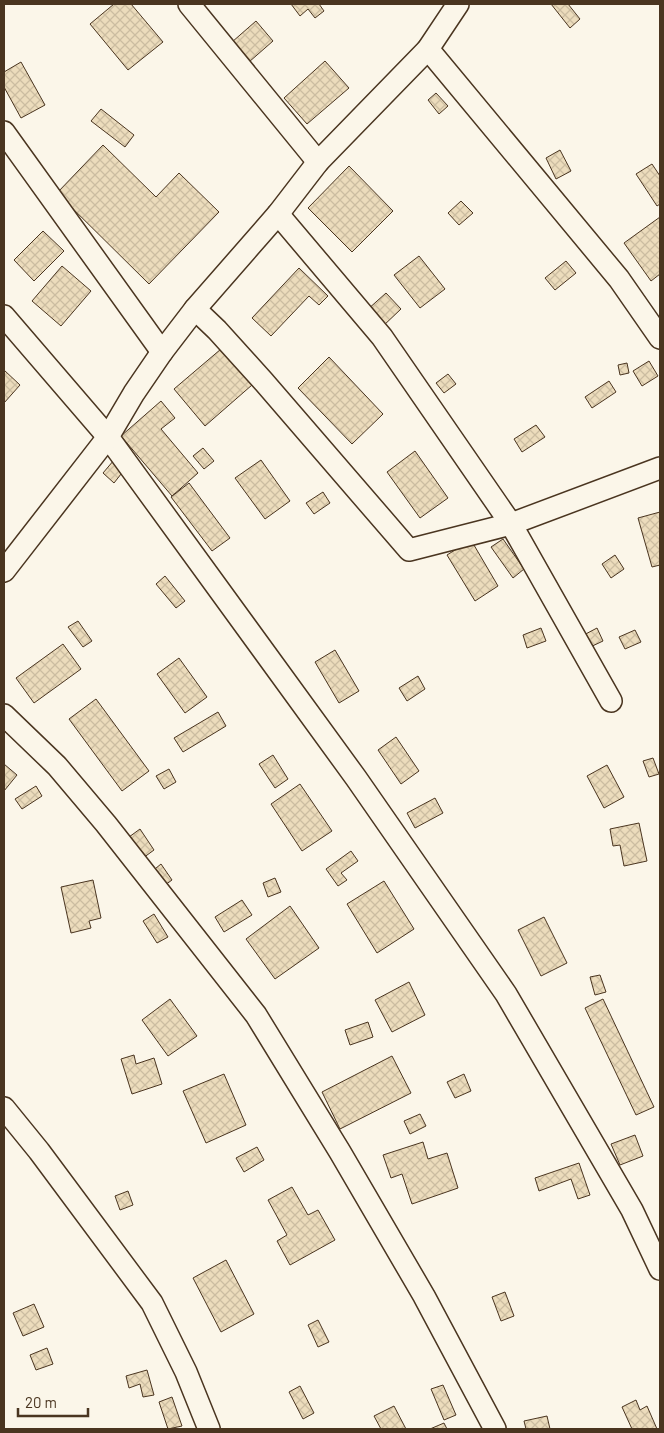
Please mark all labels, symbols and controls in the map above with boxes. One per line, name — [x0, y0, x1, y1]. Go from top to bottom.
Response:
scale bar — [18, 1386, 88, 1418]
text: 20 m — [25, 1393, 57, 1411]

